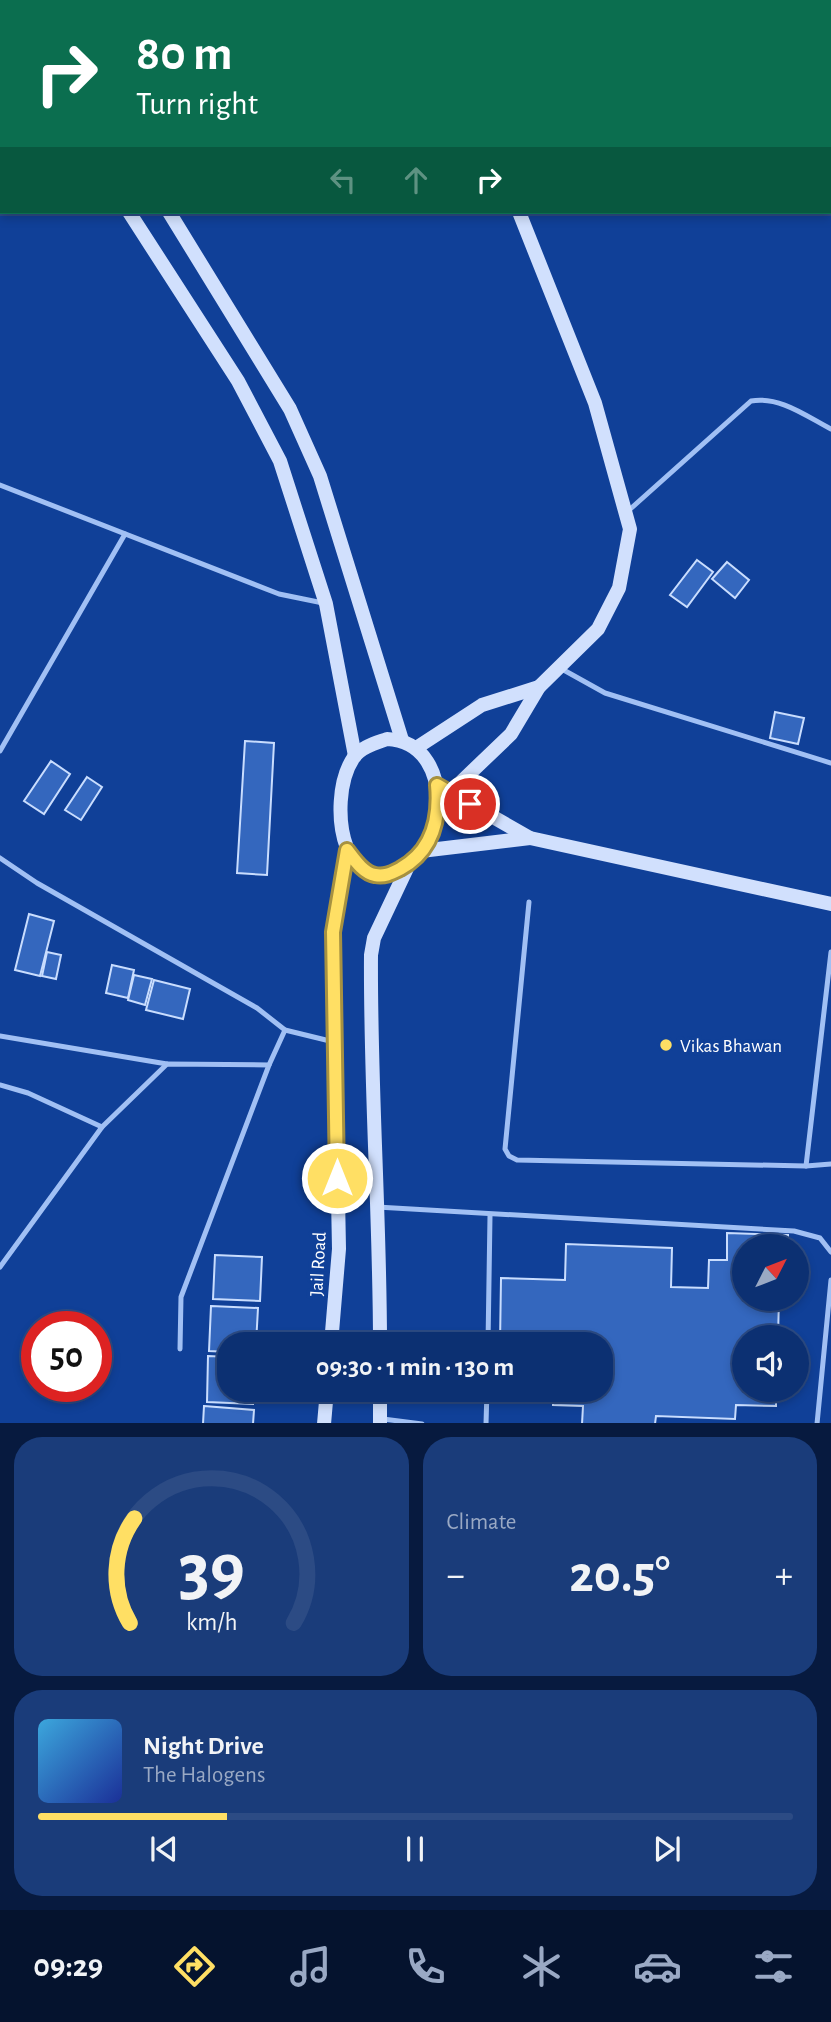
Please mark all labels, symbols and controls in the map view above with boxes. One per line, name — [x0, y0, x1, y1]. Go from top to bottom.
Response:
icon: right — [21, 28, 112, 119]
text: 80 m — [136, 30, 233, 79]
text: Turn right — [136, 88, 258, 120]
icon: left — [324, 161, 362, 199]
icon: ahead — [397, 161, 435, 199]
icon: right — [470, 161, 508, 199]
pin — [440, 774, 500, 834]
icon: arrive — [451, 785, 489, 823]
marker: Vikas Bhawan — [658, 1037, 674, 1053]
place label: Vikas Bhawan — [680, 1037, 782, 1056]
position arrow — [300, 1141, 374, 1215]
street label: Jail Road — [307, 1231, 330, 1297]
north arrow — [732, 1234, 808, 1311]
map controls — [732, 1234, 809, 1402]
speed limit sign: 50 — [21, 1311, 112, 1402]
button: sound — [732, 1325, 809, 1402]
text: 09:30 · 1 min · 130 m — [316, 1354, 514, 1380]
text: Climate — [447, 1511, 516, 1534]
text: 39 — [178, 1535, 245, 1608]
text: 20.5° — [569, 1549, 670, 1601]
text: − — [447, 1557, 465, 1595]
text: + — [775, 1557, 793, 1595]
text: km/h — [185, 1609, 237, 1634]
text: Night Drive — [143, 1733, 264, 1759]
text: The Halogens — [143, 1764, 265, 1787]
icon: previous — [145, 1830, 183, 1868]
icon: pause — [396, 1830, 434, 1868]
icon: next — [648, 1830, 686, 1868]
icon: directions — [170, 1942, 219, 1991]
icon: music — [286, 1942, 335, 1991]
icon: phone — [401, 1942, 450, 1991]
icon: climate — [517, 1942, 566, 1991]
icon: car — [633, 1942, 682, 1991]
icon: filters — [749, 1942, 798, 1991]
text: 09:29 — [33, 1950, 103, 1982]

